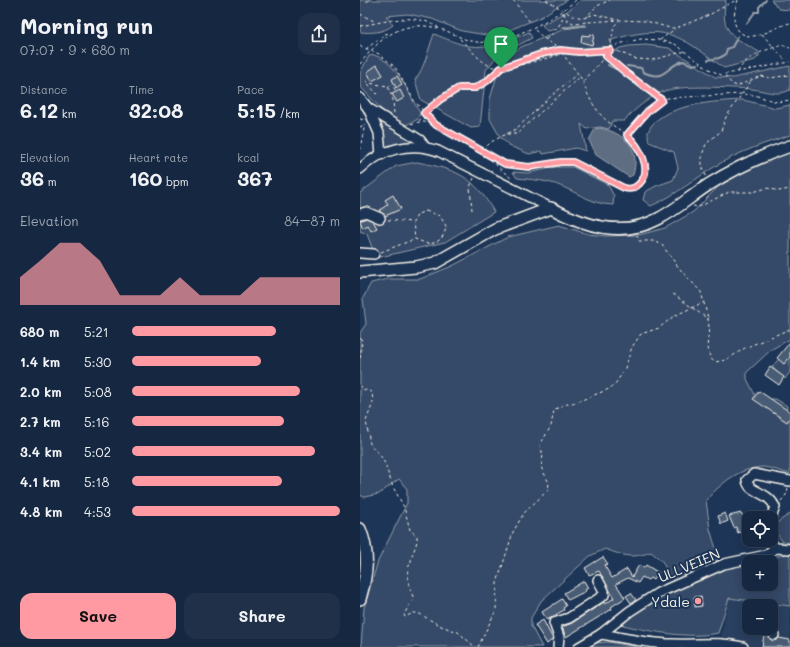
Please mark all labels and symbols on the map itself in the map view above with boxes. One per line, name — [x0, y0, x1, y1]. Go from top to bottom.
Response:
pin — [484, 27, 518, 68]
street label: ULLVEIEN — [655, 543, 723, 587]
place label: Ydale — [651, 592, 690, 611]
marker: Ydale — [693, 596, 703, 606]

